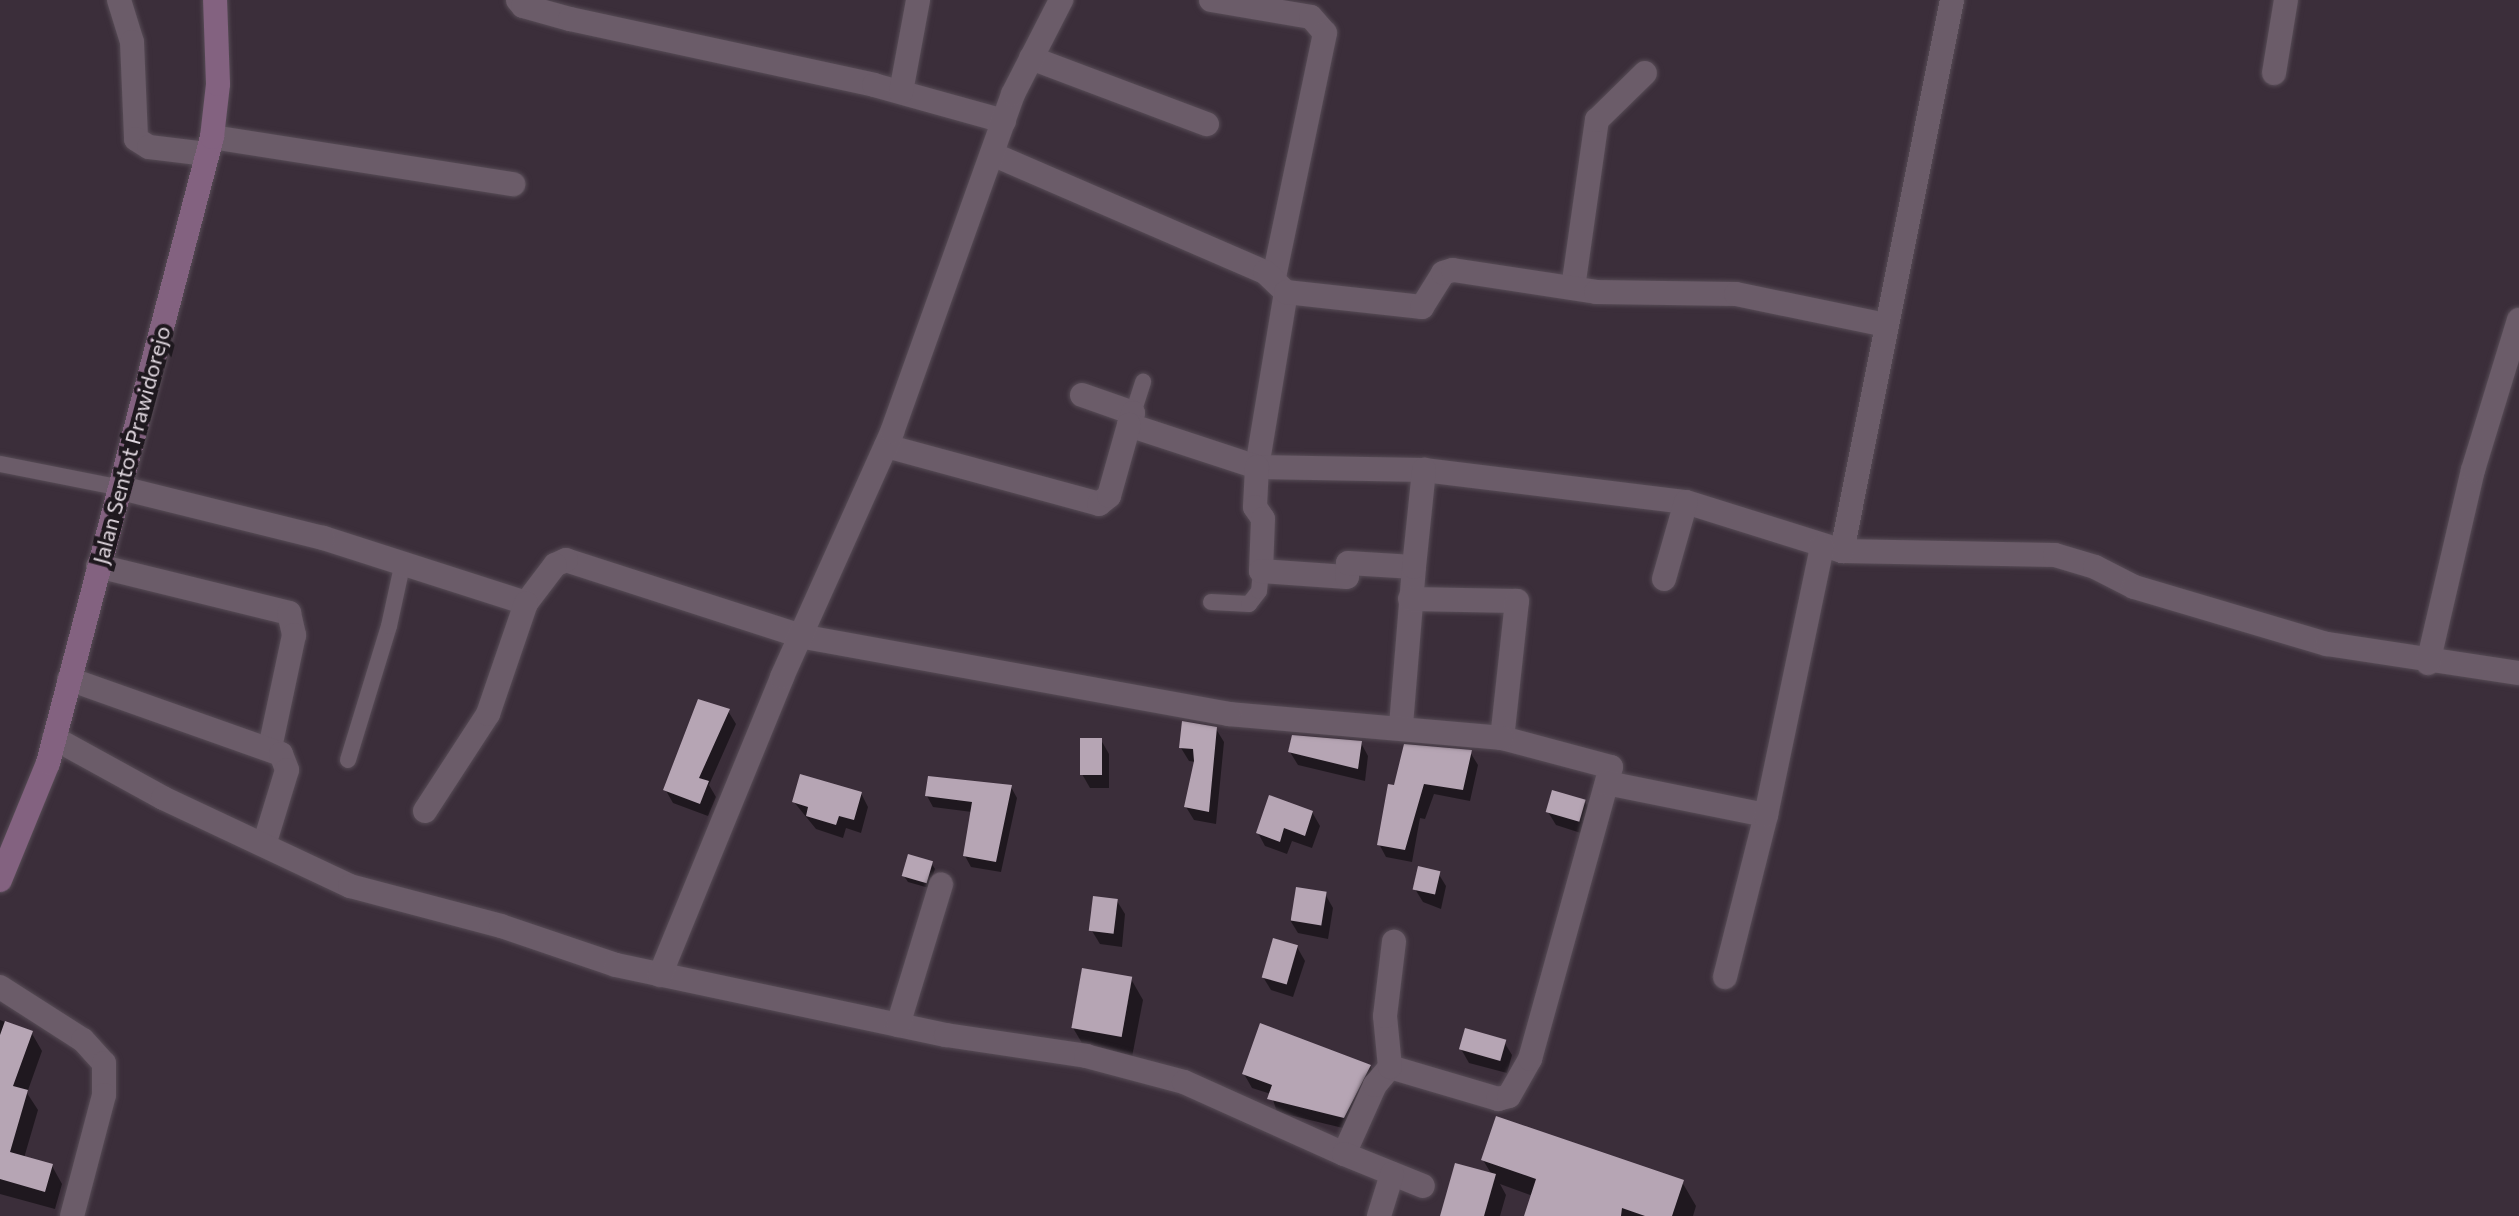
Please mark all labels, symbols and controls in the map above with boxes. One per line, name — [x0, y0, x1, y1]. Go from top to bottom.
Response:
street label: Jalan Sentot Prawidorejo — [86, 323, 176, 567]

